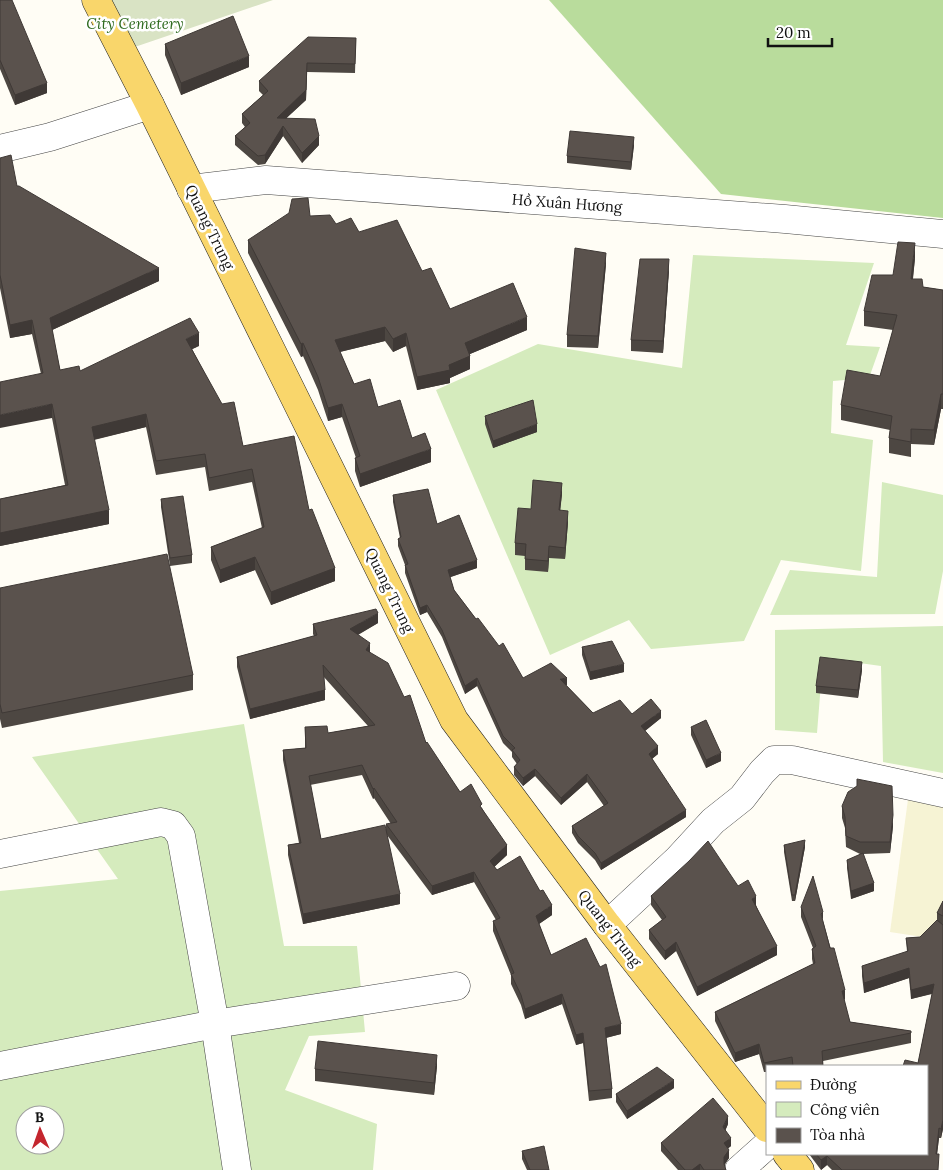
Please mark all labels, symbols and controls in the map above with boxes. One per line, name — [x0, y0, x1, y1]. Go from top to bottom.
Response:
park label: City Cemetery — [86, 14, 184, 33]
scale bar — [768, 15, 832, 47]
text: 20 m — [776, 23, 811, 42]
street label: Quang Trung — [181, 181, 239, 273]
street label: Hồ Xuân Hương — [511, 190, 624, 216]
street label: Quang Trung — [361, 544, 419, 636]
street label: Quang Trung — [574, 886, 646, 971]
legend — [766, 1065, 928, 1155]
text: Đường — [810, 1075, 857, 1094]
text: Công viên — [810, 1100, 880, 1119]
north arrow — [15, 1105, 65, 1155]
text: B — [35, 1108, 44, 1126]
text: Tòa nhà — [810, 1125, 865, 1144]

